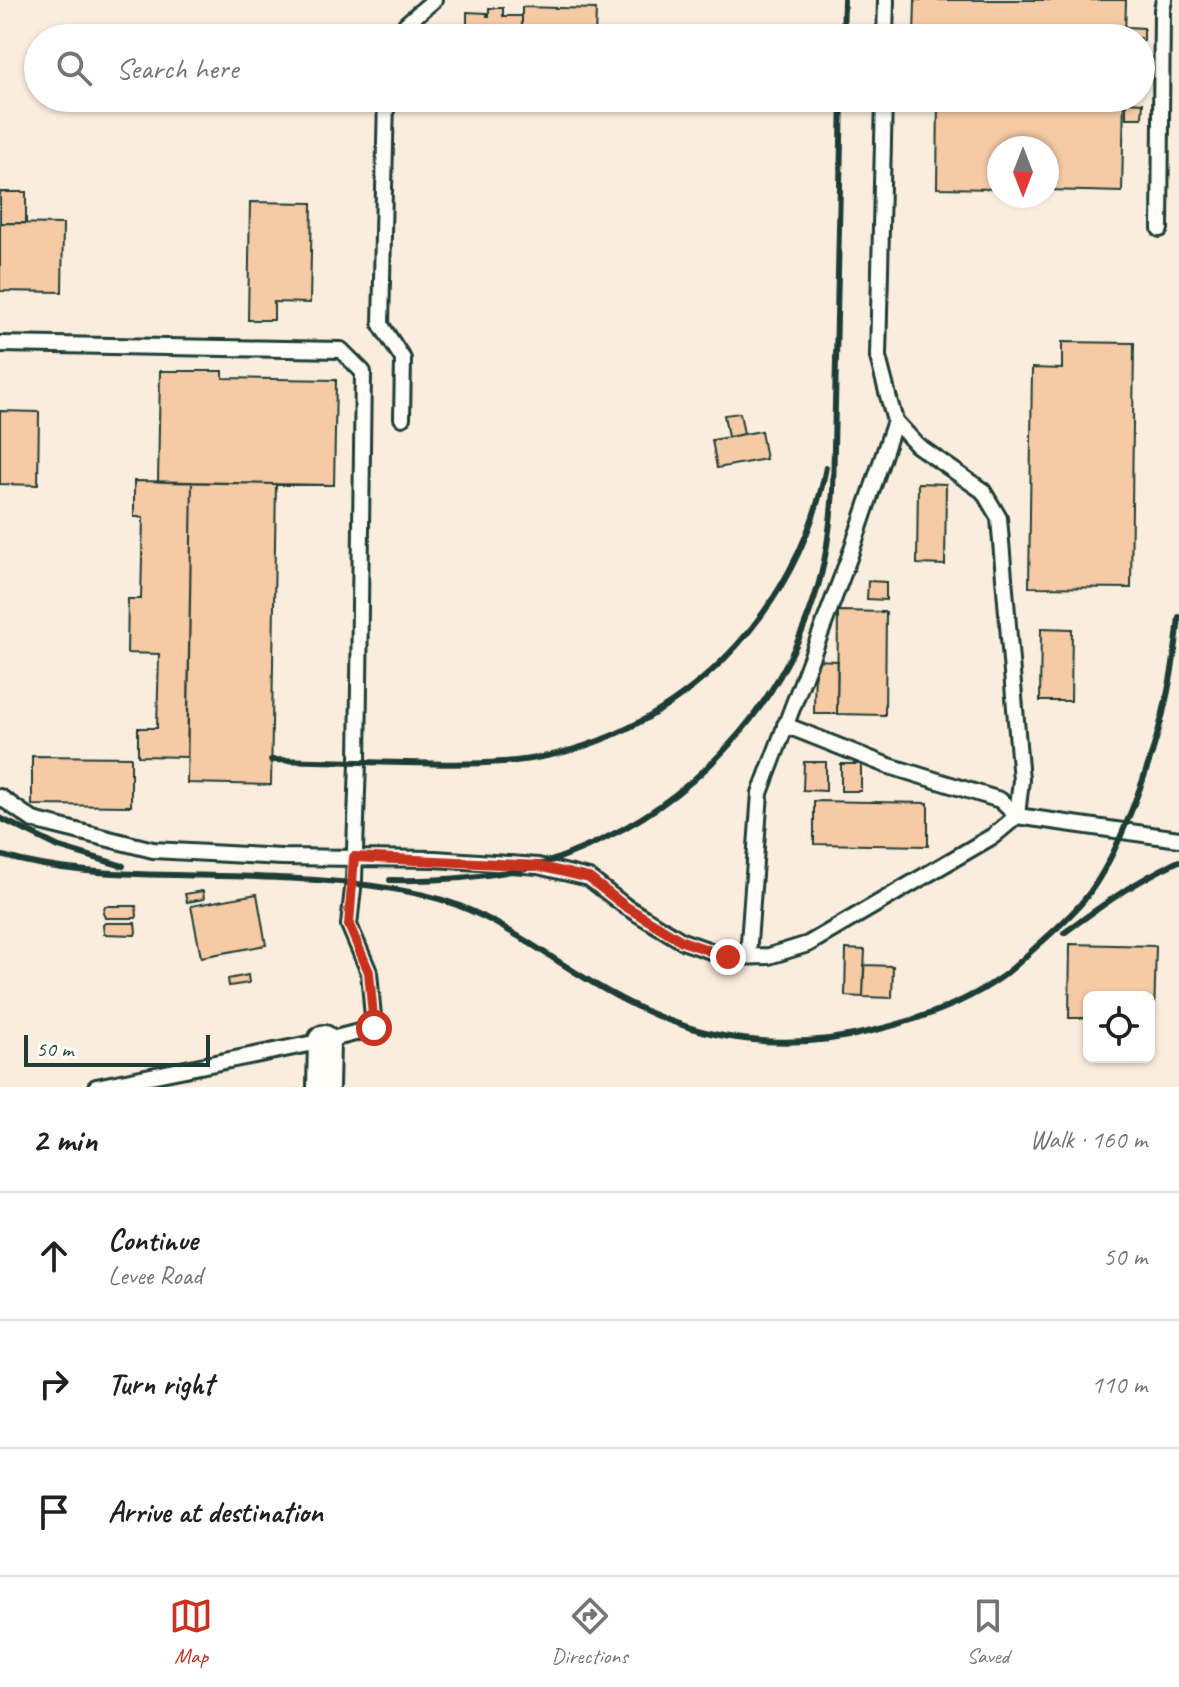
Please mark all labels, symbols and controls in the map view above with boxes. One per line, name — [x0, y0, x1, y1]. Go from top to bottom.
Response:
search box — [24, 24, 1155, 112]
icon: search — [52, 46, 96, 90]
text: Search here — [116, 49, 238, 87]
north arrow — [987, 136, 1059, 208]
route end — [710, 939, 746, 975]
map controls — [1083, 991, 1155, 1063]
button: locate — [1083, 991, 1155, 1063]
route start — [356, 1010, 392, 1046]
scale bar — [24, 1031, 210, 1067]
text: 50 m — [36, 1035, 73, 1063]
text: 2 min — [32, 1118, 97, 1161]
text: Walk · 160 m — [1030, 1123, 1147, 1156]
text: Continue — [108, 1221, 198, 1259]
icon: ahead — [32, 1234, 76, 1278]
text: 50 m — [1103, 1240, 1147, 1273]
text: Levee Road — [108, 1259, 202, 1292]
icon: right — [32, 1362, 76, 1406]
text: Turn right — [108, 1365, 213, 1403]
text: 110 m — [1091, 1368, 1147, 1401]
icon: arrive — [32, 1490, 76, 1534]
text: Arrive at destination — [108, 1493, 323, 1531]
tab: Map — [169, 1594, 213, 1670]
tab: Directions — [551, 1594, 628, 1670]
tab: Saved — [966, 1594, 1010, 1670]

